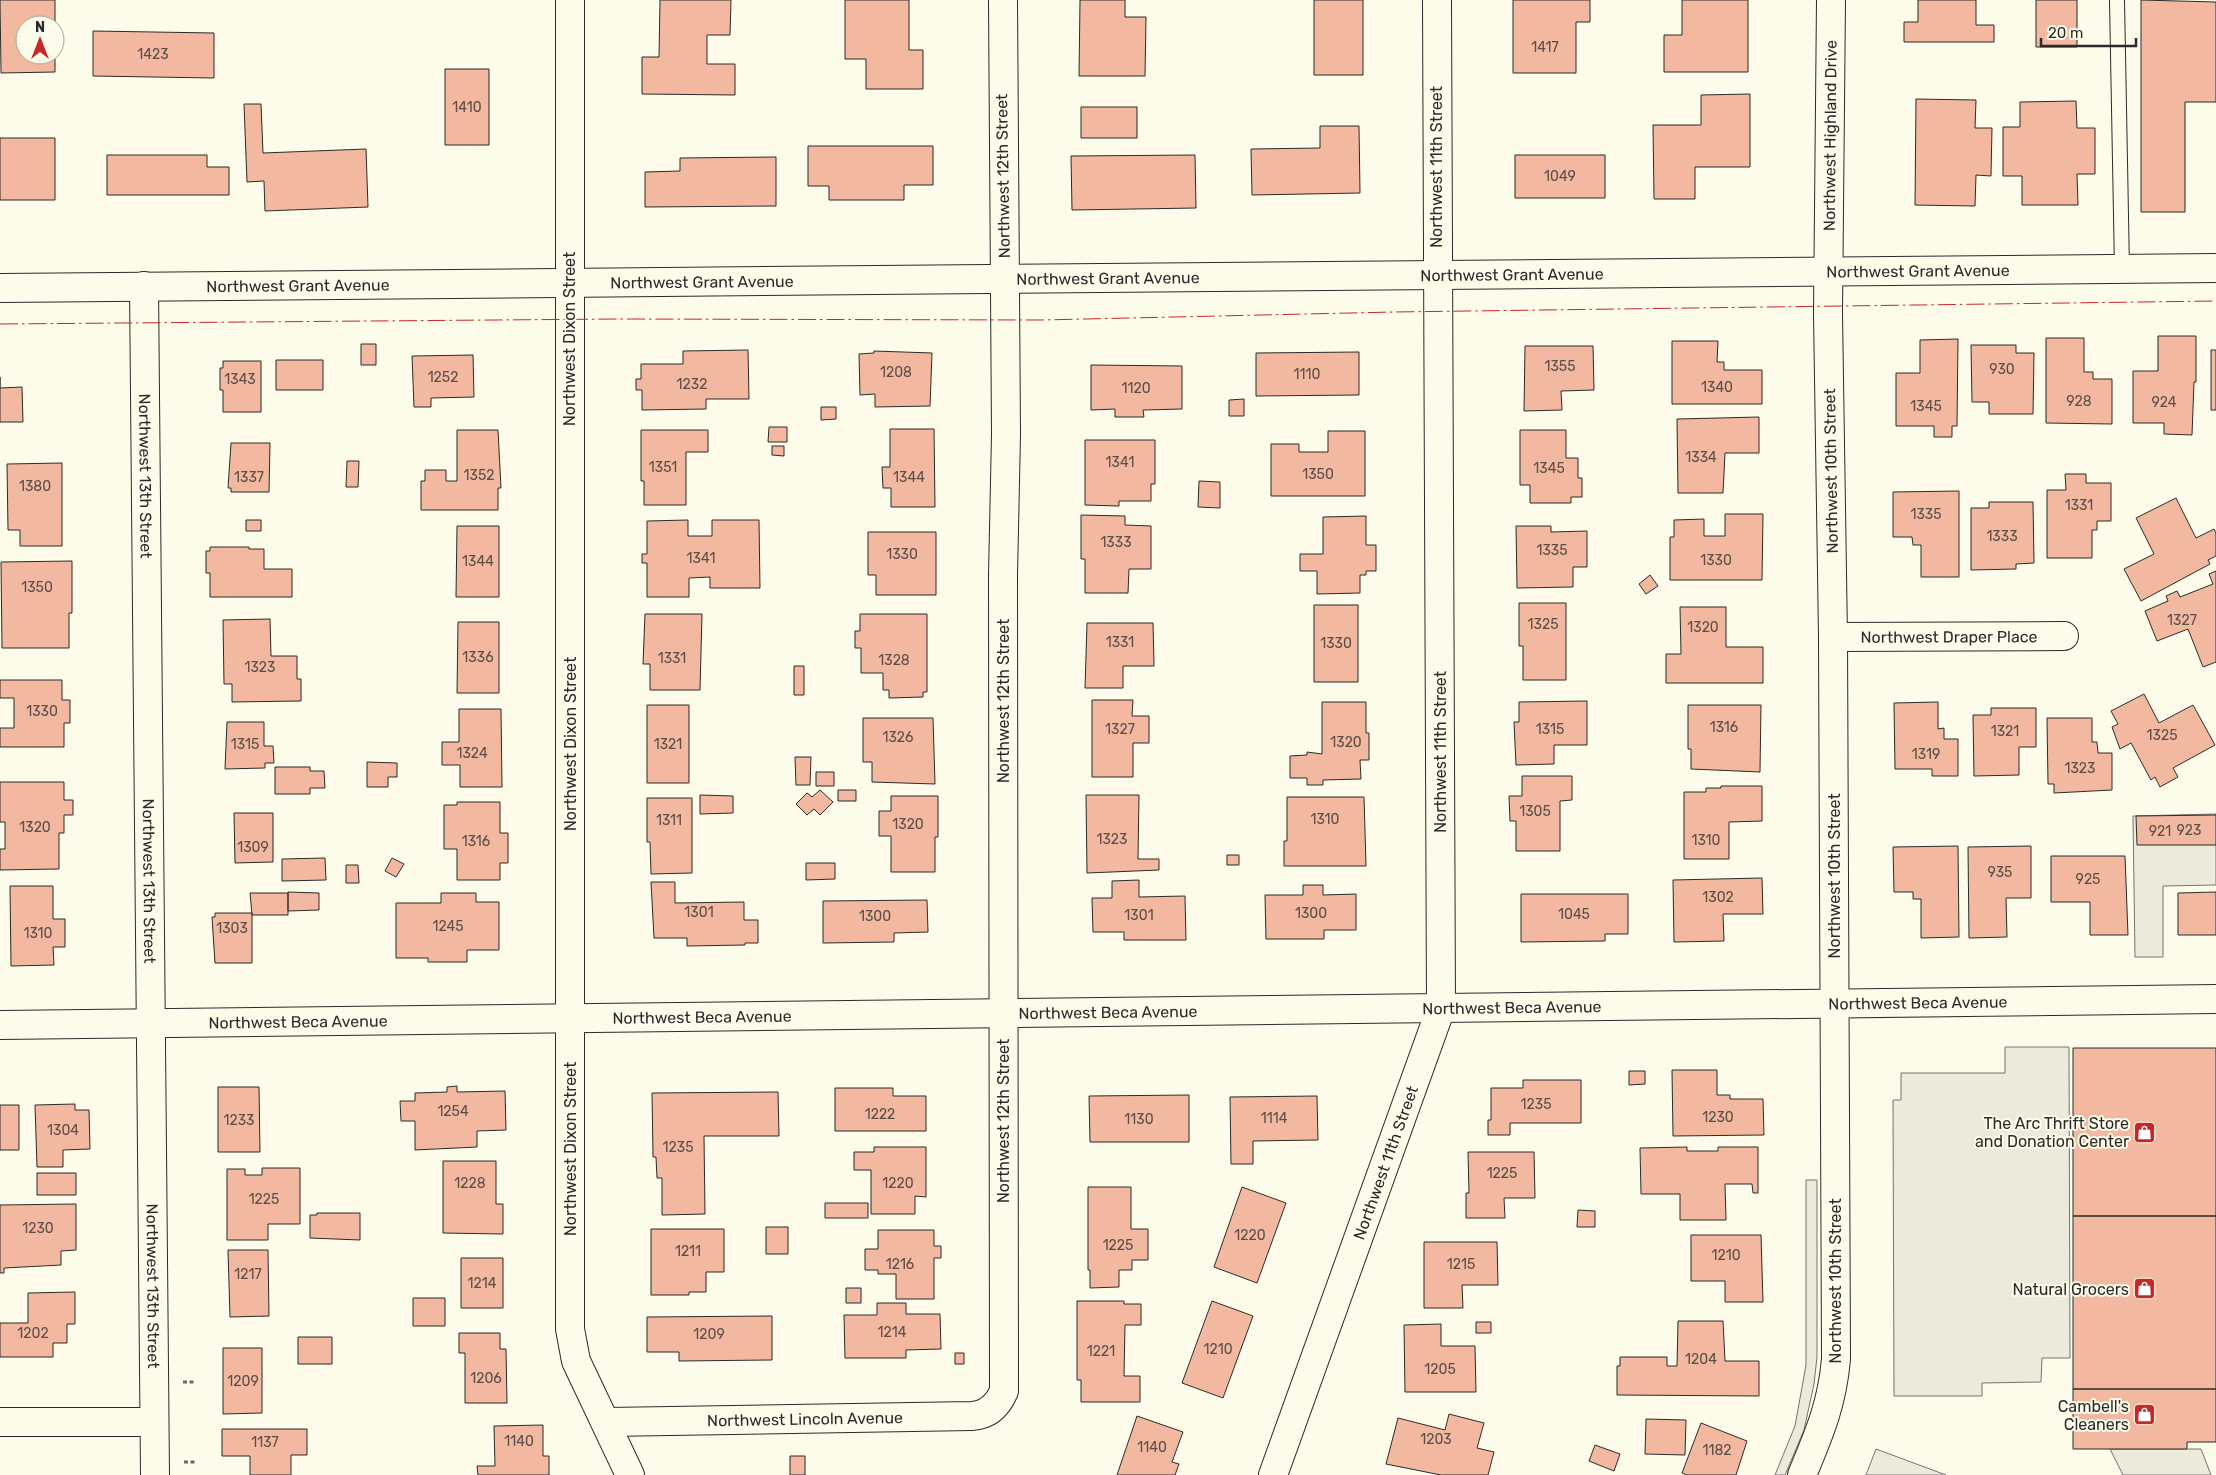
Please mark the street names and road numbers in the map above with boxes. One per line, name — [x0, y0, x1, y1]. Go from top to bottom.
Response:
street label: Northwest Highland Drive — [1819, 40, 1840, 231]
street label: Northwest 11th Street — [1427, 86, 1446, 248]
street label: Northwest 12th Street — [992, 94, 1014, 258]
street label: Northwest Dixon Street — [560, 252, 579, 426]
street label: Northwest Grant Avenue — [1826, 260, 2010, 281]
street label: Northwest Grant Avenue — [1420, 264, 1604, 285]
street label: Northwest Grant Avenue — [1016, 268, 1200, 288]
street label: Northwest Grant Avenue — [610, 271, 794, 292]
street label: Northwest Grant Avenue — [206, 275, 390, 296]
street label: Northwest 10th Street — [1820, 388, 1842, 554]
street label: Northwest 13th Street — [135, 393, 156, 559]
street label: Northwest 12th Street — [994, 619, 1013, 783]
street label: Northwest Draper Place — [1860, 627, 2038, 646]
street label: Northwest Dixon Street — [561, 657, 580, 831]
street label: Northwest 11th Street — [1431, 671, 1450, 833]
street label: Northwest 10th Street — [1825, 793, 1844, 959]
street label: Northwest 13th Street — [139, 798, 160, 964]
street label: Northwest Beca Avenue — [1828, 992, 2008, 1013]
street label: Northwest Beca Avenue — [1422, 997, 1602, 1018]
street label: Northwest Beca Avenue — [1018, 1001, 1198, 1023]
street label: Northwest Beca Avenue — [612, 1006, 792, 1027]
street label: Northwest Beca Avenue — [208, 1011, 388, 1032]
street label: Northwest 12th Street — [994, 1039, 1013, 1203]
street label: Northwest Dixon Street — [561, 1062, 580, 1236]
street label: Northwest 11th Street — [1349, 1083, 1422, 1242]
street label: Northwest 10th Street — [1826, 1198, 1845, 1364]
street label: Northwest 13th Street — [143, 1203, 164, 1369]
street label: Northwest Lincoln Avenue — [707, 1408, 903, 1430]

